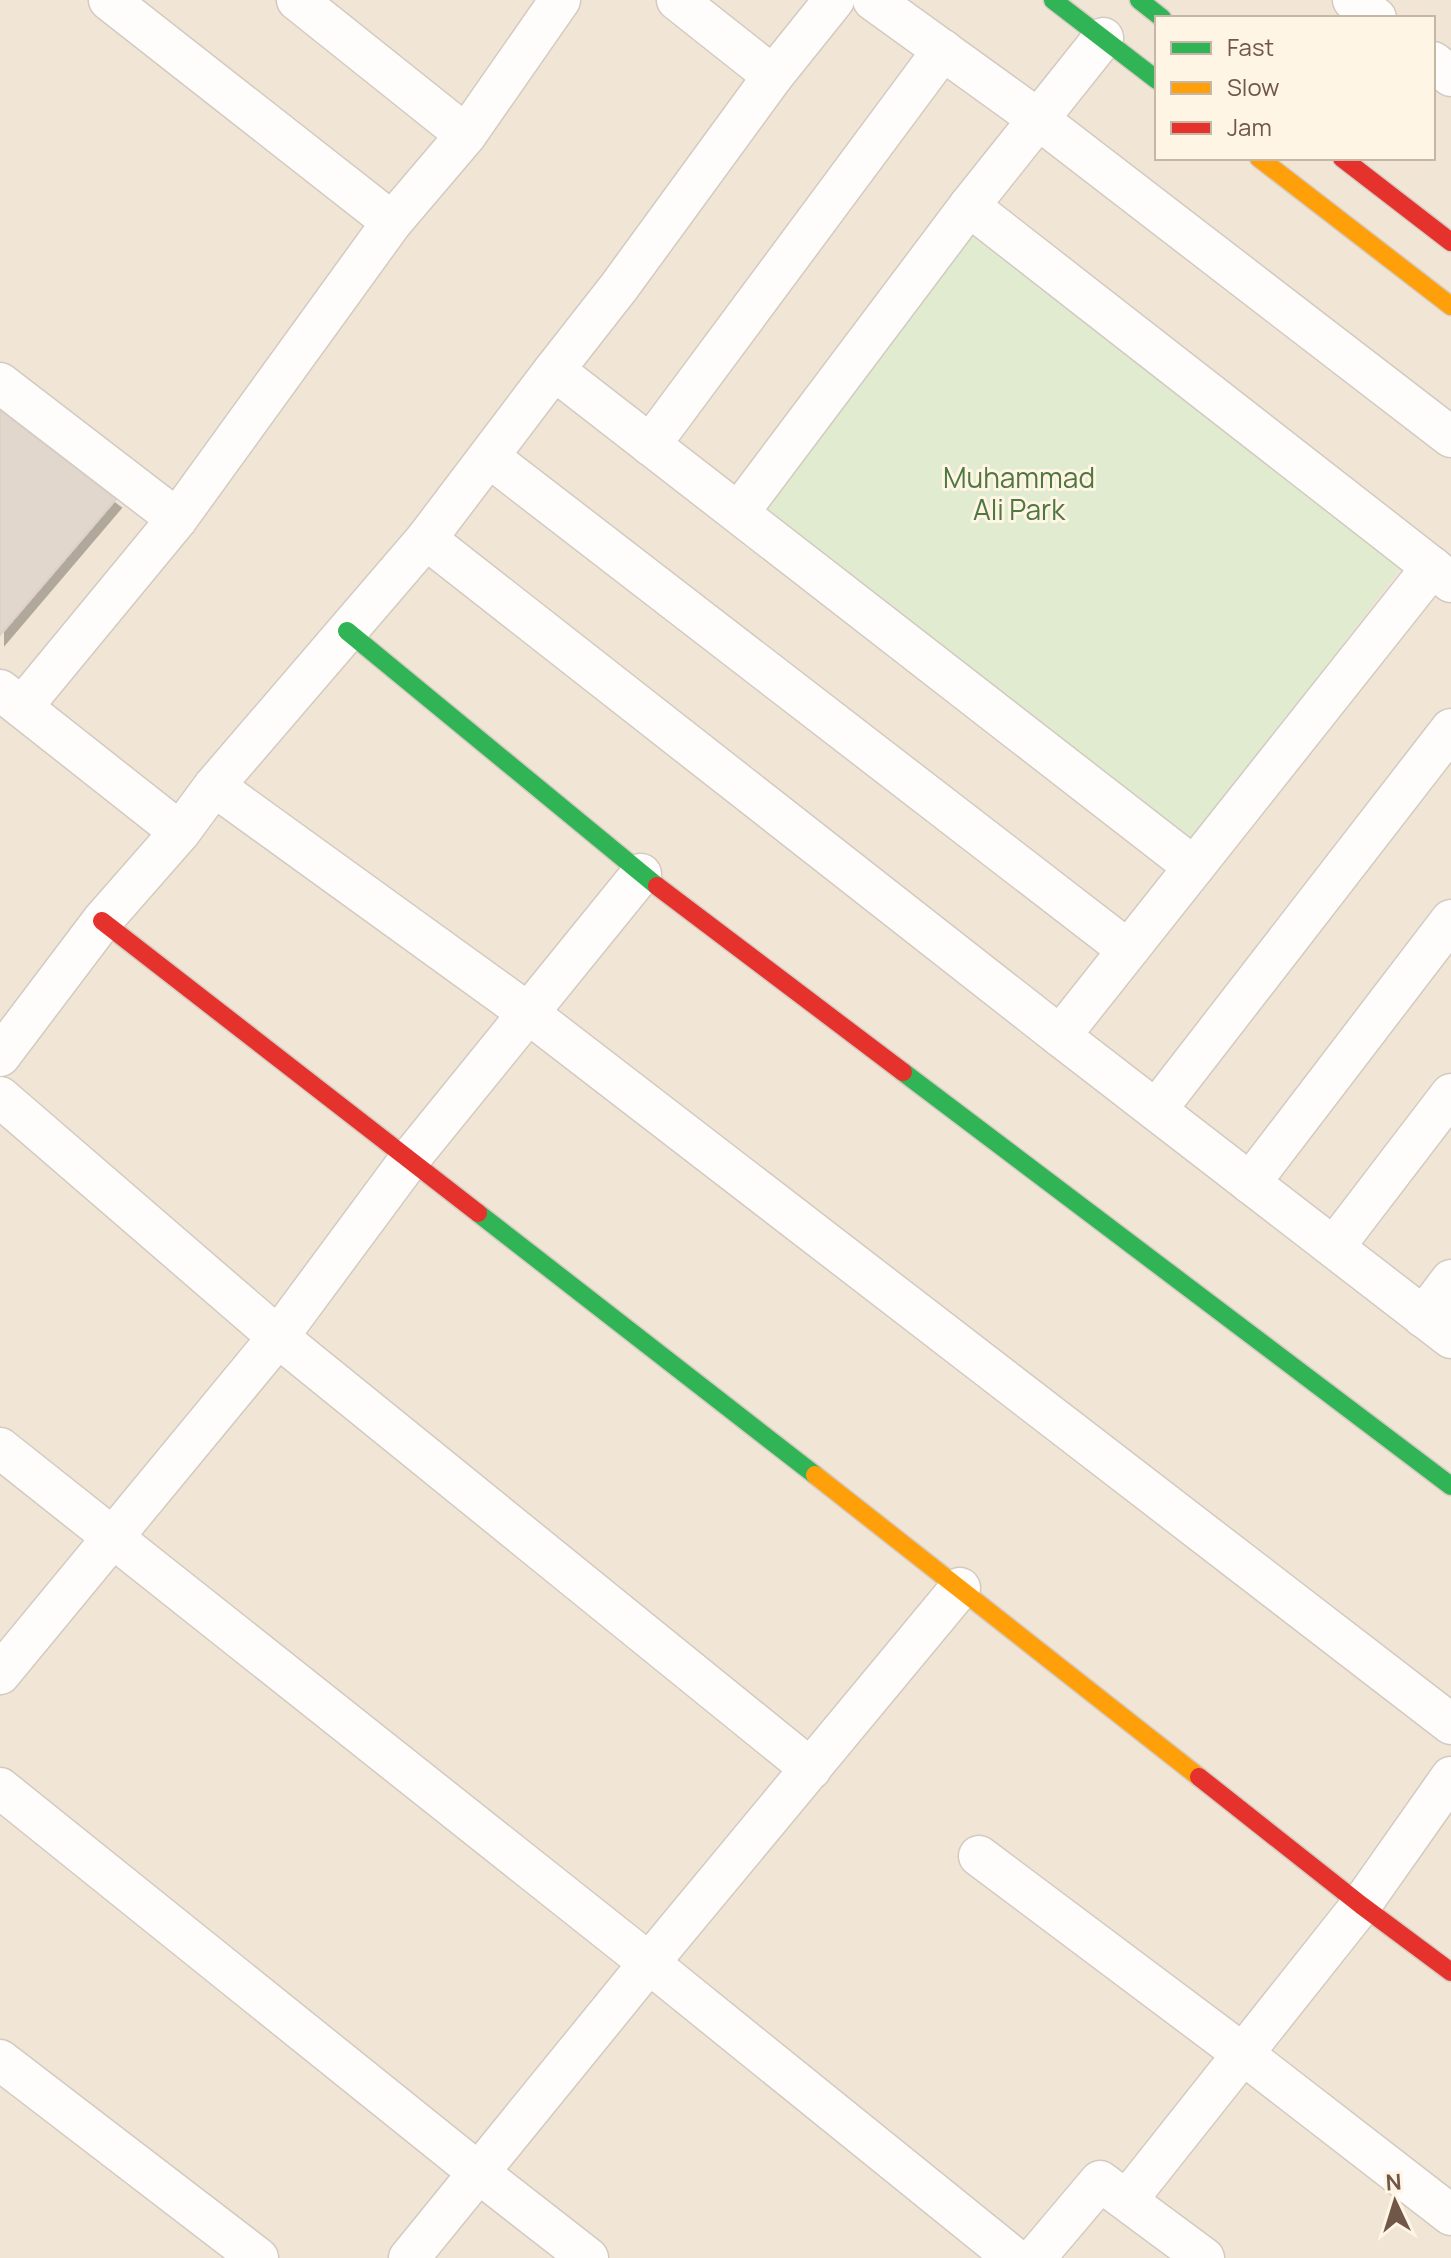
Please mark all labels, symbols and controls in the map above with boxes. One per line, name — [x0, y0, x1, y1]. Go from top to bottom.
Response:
legend — [1155, 16, 1435, 160]
text: Fast — [1227, 30, 1274, 63]
text: Slow — [1227, 70, 1280, 103]
text: Jam — [1227, 110, 1272, 143]
park label: Muhammad Ali Park — [943, 458, 1095, 528]
north arrow — [1355, 2162, 1435, 2242]
text: N — [1385, 2167, 1403, 2198]

